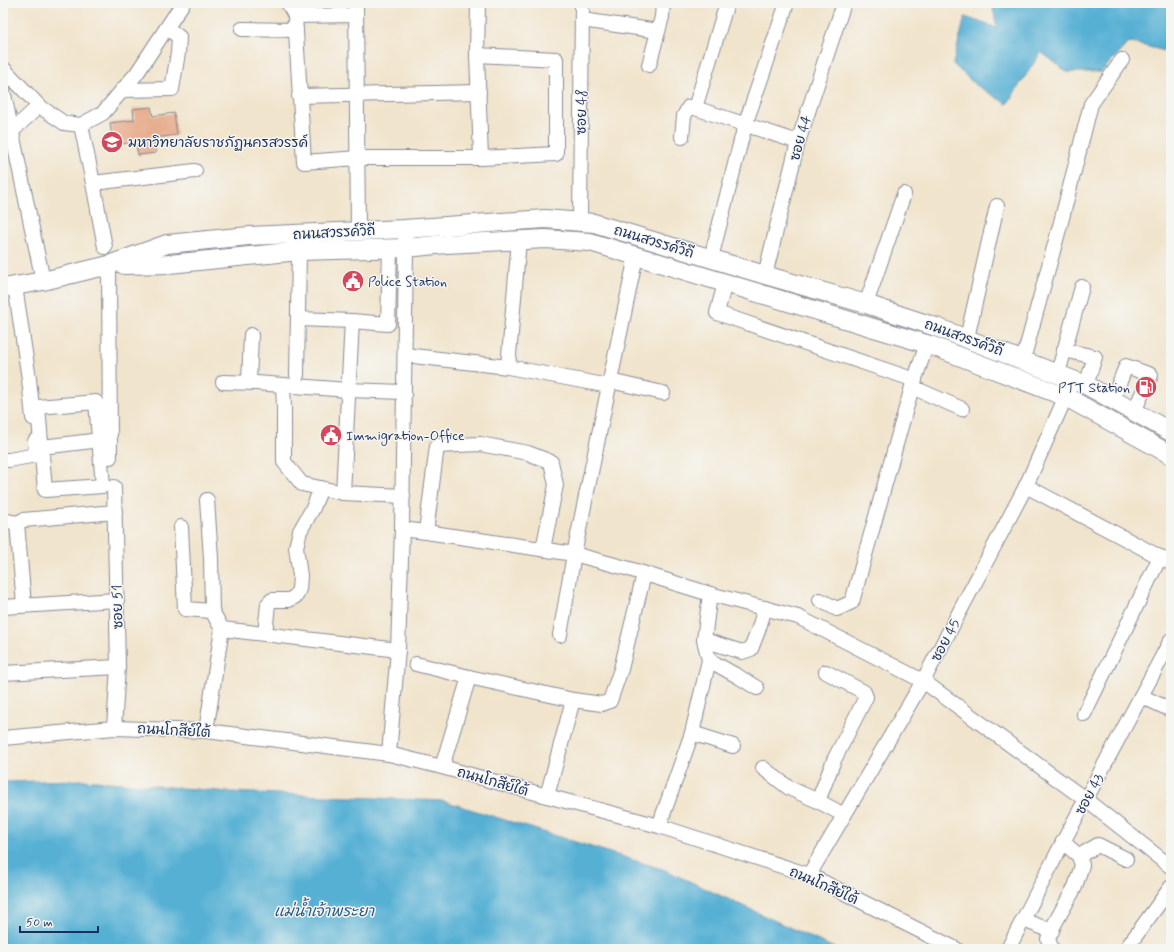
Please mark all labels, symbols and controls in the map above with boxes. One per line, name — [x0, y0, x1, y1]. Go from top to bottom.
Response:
street label: ซอย 48 — [573, 89, 591, 135]
street label: ซอย 44 — [786, 113, 816, 163]
school or university icon: มหาวิทยาลัยราชภัฏนครสวรรค์ — [99, 129, 125, 155]
place label: มหาวิทยาลัยราชภัฏนครสวรรค์ — [128, 133, 308, 152]
street label: ถนนสวรรค์วิถี — [612, 220, 696, 263]
street label: ถนนสวรรค์วิถี — [292, 221, 376, 244]
public building icon: Police Station — [340, 268, 366, 294]
place label: Police Station — [368, 273, 447, 291]
street label: ถนนสวรรค์วิถี — [922, 314, 1006, 361]
fuel station icon: PTT Station — [1133, 374, 1159, 400]
place label: PTT Station — [1058, 379, 1130, 397]
public building icon: Immigration-Office — [318, 422, 344, 448]
place label: Immigration-Office — [346, 427, 465, 446]
street label: ซอย 51 — [109, 585, 127, 629]
street label: ซอย 45 — [927, 616, 965, 665]
street label: ถนนโกสีย์ใต้ — [137, 719, 211, 742]
street label: ถนนโกสีย์ใต้ — [455, 762, 531, 801]
street label: ซอย 43 — [1072, 771, 1108, 818]
street label: ถนนโกสีย์ใต้ — [786, 862, 861, 909]
water label: แม่น้ำเจ้าพระยา — [274, 897, 375, 922]
scale bar — [20, 908, 98, 934]
text: 50 m — [26, 915, 53, 931]

